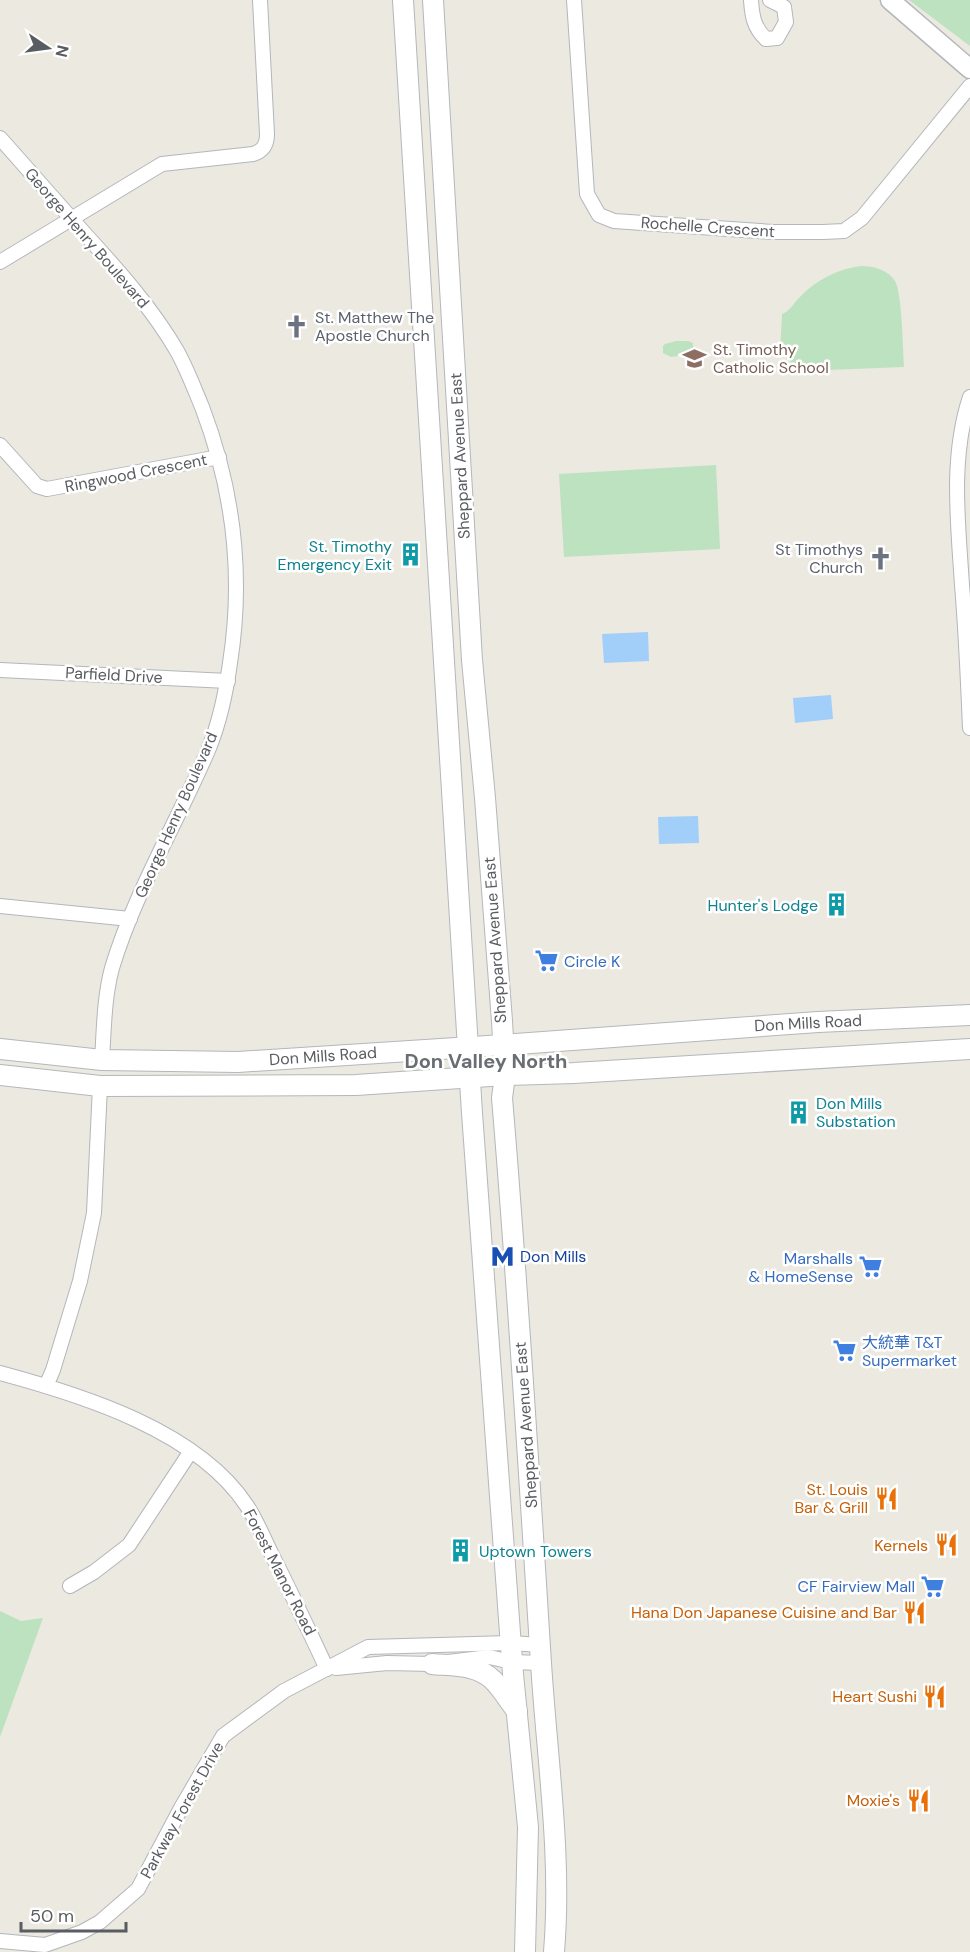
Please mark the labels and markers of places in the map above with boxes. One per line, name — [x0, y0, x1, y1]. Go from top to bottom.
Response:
place label: St. Matthew The Apostle Church — [315, 307, 434, 346]
church icon: St. Matthew The Apostle Church — [284, 313, 310, 339]
place label: St. Timothy Catholic School — [713, 339, 829, 378]
school or university icon: St. Timothy Catholic School — [682, 345, 708, 371]
place label: St. Timothy Emergency Exit — [278, 536, 392, 575]
place label: St Timothys Church — [775, 539, 863, 578]
building icon: St. Timothy Emergency Exit — [397, 542, 423, 568]
church icon: St Timothys Church — [868, 545, 894, 571]
building icon: Hunter's Lodge — [823, 892, 849, 918]
place label: Hunter's Lodge — [708, 895, 818, 916]
supermarket icon: Circle K — [533, 948, 559, 974]
place label: Circle K — [564, 951, 620, 972]
place label: Don Mills Substation — [816, 1093, 896, 1132]
building icon: Don Mills Substation — [785, 1099, 811, 1125]
metro station icon: Don Mills — [489, 1243, 515, 1269]
place label: Don Mills — [520, 1246, 586, 1267]
place label: Marshalls & HomeSense — [749, 1248, 853, 1287]
supermarket icon: Marshalls & HomeSense — [858, 1254, 884, 1280]
place label: 大統華 T&T Supermarket — [862, 1332, 957, 1371]
supermarket icon: 大統華 T&T Supermarket — [831, 1338, 857, 1364]
place label: St. Louis Bar & Grill — [794, 1479, 868, 1518]
restaurant icon: St. Louis Bar & Grill — [873, 1485, 899, 1511]
restaurant icon: Kernels — [933, 1532, 959, 1558]
place label: Kernels — [874, 1535, 928, 1556]
building icon: Uptown Towers — [448, 1538, 474, 1564]
place label: Uptown Towers — [479, 1541, 592, 1562]
supermarket icon: CF Fairview Mall — [920, 1573, 946, 1599]
place label: CF Fairview Mall — [797, 1576, 915, 1597]
restaurant icon: Hana Don Japanese Cuisine and Bar — [902, 1599, 928, 1625]
place label: Hana Don Japanese Cuisine and Bar — [631, 1602, 897, 1623]
restaurant icon: Heart Sushi — [922, 1683, 948, 1709]
place label: Heart Sushi — [832, 1686, 917, 1707]
restaurant icon: Moxie's — [905, 1787, 931, 1813]
place label: Moxie's — [847, 1790, 900, 1811]

